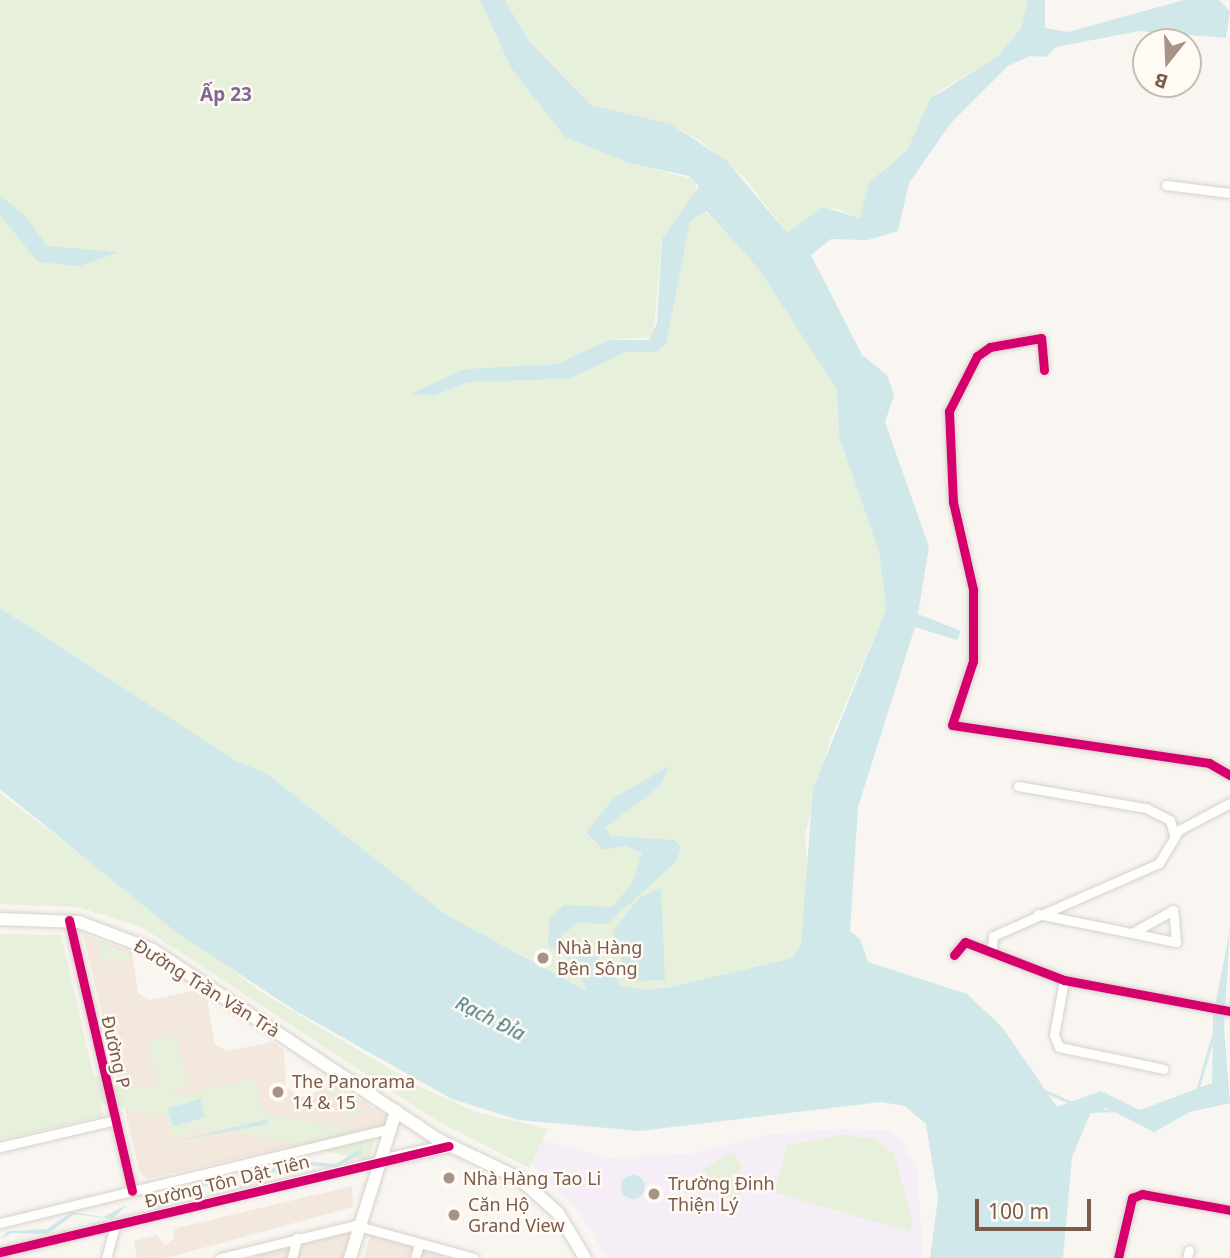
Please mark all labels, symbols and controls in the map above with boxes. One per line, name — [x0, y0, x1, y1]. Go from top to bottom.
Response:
north arrow — [1132, 28, 1202, 98]
text: B — [1151, 67, 1171, 95]
district label: Ấp 23 — [200, 84, 252, 106]
street label: Đường Trần Văn Trà — [130, 934, 284, 1042]
place label: Nhà Hàng Bên Sông — [557, 937, 642, 979]
marker: Nhà Hàng Bên Sông — [535, 950, 551, 966]
water label: Rạch Đỉa — [452, 992, 528, 1046]
street label: Đường P — [97, 1013, 135, 1091]
place label: The Panorama 14 & 15 — [292, 1071, 415, 1114]
marker: The Panorama 14 & 15 — [270, 1084, 286, 1100]
street label: Đường Tôn Dật Tiên — [142, 1150, 312, 1212]
place label: Nhà Hàng Tao Li — [463, 1167, 601, 1189]
marker: Nhà Hàng Tao Li — [441, 1170, 457, 1186]
place label: Trường Đinh Thiện Lý — [668, 1173, 775, 1216]
scale bar — [978, 1184, 1094, 1228]
marker: Trường Đinh Thiện Lý — [646, 1186, 662, 1202]
place label: Căn Hộ Grand View — [468, 1194, 565, 1236]
text: 100 m — [988, 1197, 1049, 1225]
marker: Căn Hộ Grand View — [446, 1207, 462, 1223]

